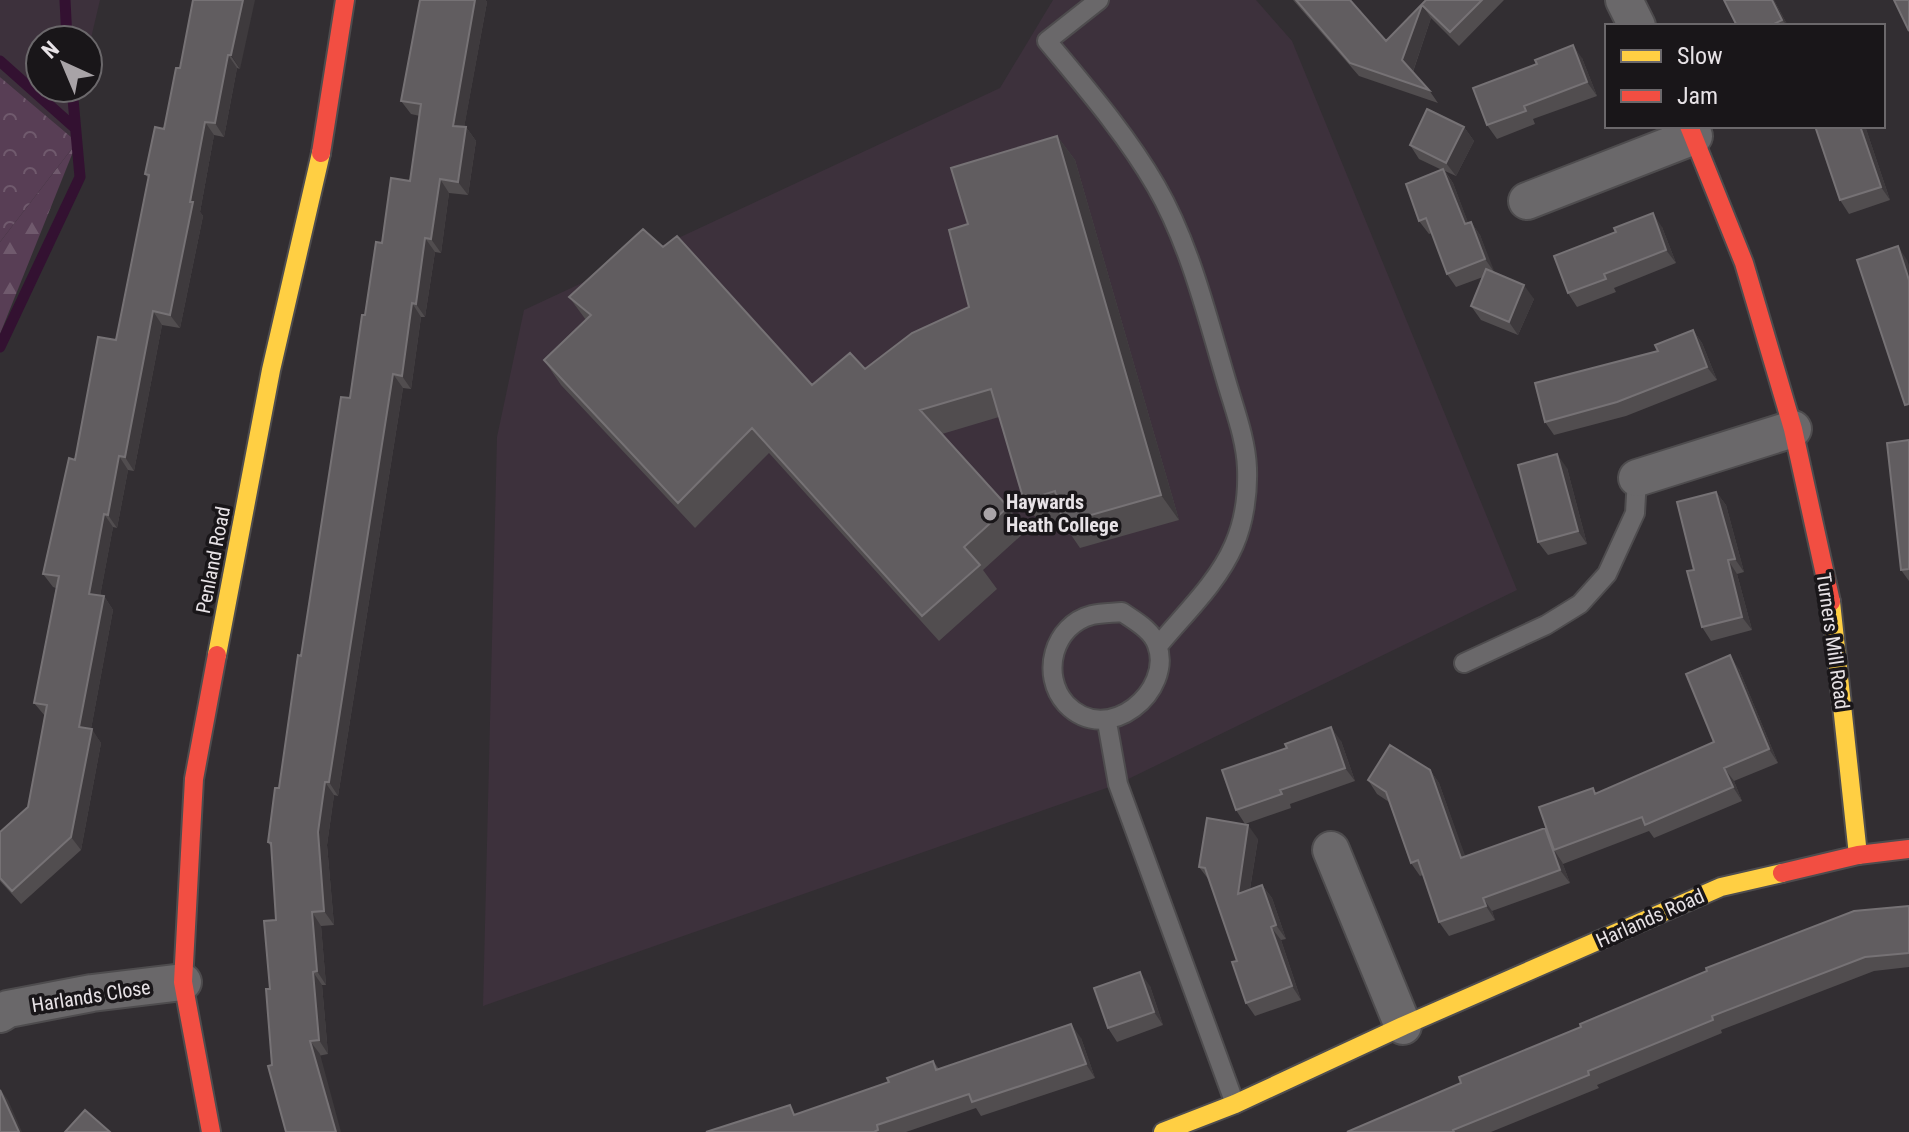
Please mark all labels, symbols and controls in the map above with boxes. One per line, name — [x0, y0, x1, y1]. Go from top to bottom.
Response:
north arrow — [24, 24, 104, 104]
legend — [1605, 24, 1885, 128]
text: N — [37, 36, 64, 64]
text: Slow — [1677, 42, 1723, 70]
text: Jam — [1677, 82, 1718, 110]
place label: Haywards Heath College — [1006, 490, 1119, 537]
street label: Penland Road — [191, 504, 235, 616]
marker: Haywards Heath College — [981, 505, 999, 523]
street label: Turners Mill Road — [1812, 571, 1854, 711]
street label: Harlands Road — [1592, 884, 1708, 952]
street label: Harlands Close — [30, 975, 152, 1017]

